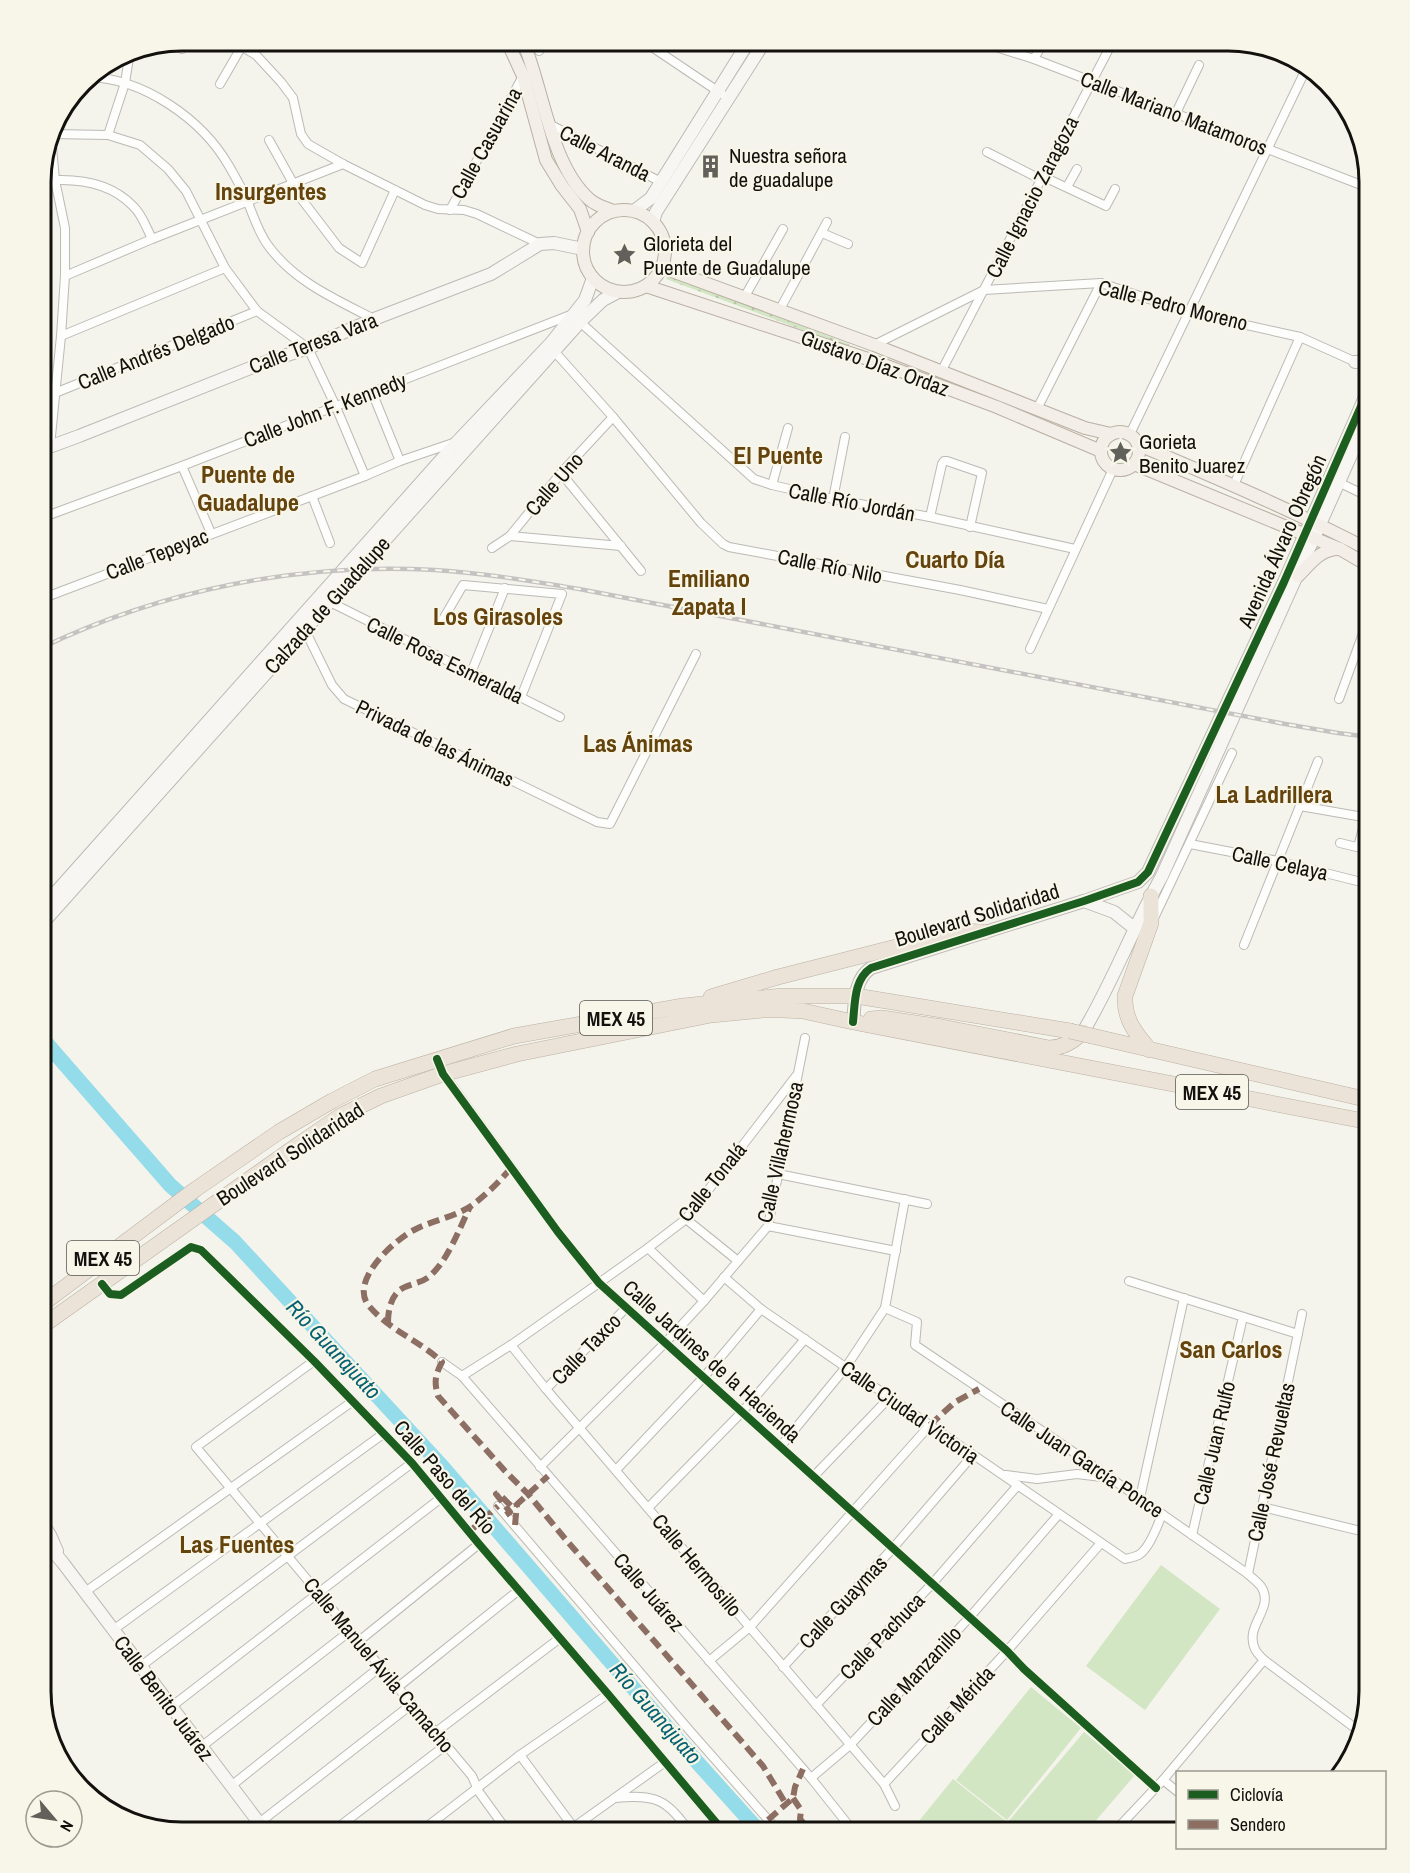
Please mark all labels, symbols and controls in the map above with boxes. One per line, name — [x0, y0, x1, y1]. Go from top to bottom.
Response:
street label: Calle Mariano Matamoros — [1076, 64, 1272, 162]
street label: Calle Casuarina — [443, 82, 529, 204]
street label: Calle Ignacio Zaragoza — [979, 111, 1086, 283]
street label: Calle Aranda — [554, 118, 656, 188]
place label: Nuestra señora de guadalupe — [729, 141, 847, 194]
building icon: Nuestra señora de guadalupe — [698, 154, 724, 180]
district label: Insurgentes — [215, 175, 327, 207]
place label: Glorieta del Puente de Guadalupe — [643, 229, 811, 282]
place icon: Glorieta del Puente de Guadalupe — [612, 242, 638, 268]
street label: Calle Pedro Moreno — [1095, 272, 1251, 338]
street label: Calle Teresa Vara — [245, 305, 382, 381]
street label: Calle Andrés Delgado — [73, 307, 239, 397]
street label: Gustavo Díaz Ordaz — [797, 323, 954, 403]
street label: Calle John F. Kennedy — [239, 365, 411, 454]
place label: Gorieta Benito Juarez — [1139, 427, 1246, 480]
district label: El Puente — [733, 439, 823, 471]
place icon: Gorieta Benito Juarez — [1108, 440, 1134, 466]
street label: Calle Uno — [518, 446, 590, 522]
street label: Avenida Álvaro Obregón — [1230, 450, 1333, 633]
district label: Puente de Guadalupe — [197, 458, 299, 518]
street label: Calle Río Jordán — [786, 476, 918, 528]
street label: Calle Tepeyac — [101, 521, 213, 587]
street label: Calzada de Guadalupe — [257, 530, 397, 680]
street label: Calle Río Nilo — [775, 542, 885, 590]
district label: Cuarto Día — [905, 543, 1005, 575]
district label: Emiliano Zapata I — [668, 562, 750, 622]
district label: Los Girasoles — [433, 600, 563, 632]
street label: Calle Rosa Esmeralda — [362, 609, 529, 711]
street label: Privada de las Ánimas — [351, 692, 519, 794]
district label: Las Ánimas — [583, 727, 693, 759]
district label: La Ladrillera — [1215, 778, 1333, 810]
street label: Calle Celaya — [1229, 839, 1331, 887]
street label: Boulevard Solidaridad — [891, 876, 1063, 954]
road number: MEX 45 — [580, 1001, 652, 1035]
road number: MEX 45 — [1176, 1075, 1248, 1109]
street label: Calle Villahermosa — [750, 1078, 810, 1226]
street label: Boulevard Solidaridad — [211, 1095, 369, 1213]
street label: Calle Tonalá — [671, 1136, 753, 1228]
road number: MEX 45 — [67, 1241, 139, 1275]
street label: Calle Jardines de la Hacienda — [617, 1273, 808, 1449]
water label: Río Guanajuato — [280, 1293, 388, 1405]
street label: Calle Taxco — [545, 1307, 627, 1391]
district label: San Carlos — [1180, 1333, 1282, 1365]
street label: Calle Ciudad Victoria — [835, 1353, 986, 1471]
street label: Calle Juan Rulfo — [1186, 1378, 1242, 1508]
street label: Calle José Revueltas — [1240, 1380, 1302, 1544]
street label: Calle Juan García Ponce — [995, 1393, 1169, 1525]
street label: Calle Paso del Río — [387, 1414, 503, 1540]
street label: Calle Hermosillo — [645, 1507, 749, 1623]
district label: Las Fuentes — [180, 1528, 294, 1560]
street label: Calle Juárez — [607, 1546, 692, 1638]
street label: Calle Guaymas — [792, 1549, 894, 1655]
street label: Calle Manuel Ávila Camacho — [297, 1571, 461, 1759]
street label: Calle Pachuca — [833, 1586, 931, 1686]
street label: Calle Manzanillo — [860, 1620, 968, 1732]
street label: Calle Benito Juárez — [107, 1629, 221, 1767]
water label: Río Guanajuato — [603, 1655, 709, 1771]
street label: Calle Mérida — [913, 1659, 1001, 1751]
legend — [1176, 1771, 1386, 1849]
text: Ciclovía — [1230, 1782, 1283, 1807]
north arrow — [24, 1789, 84, 1849]
text: Sendero — [1230, 1812, 1286, 1837]
text: N — [55, 1817, 79, 1836]

